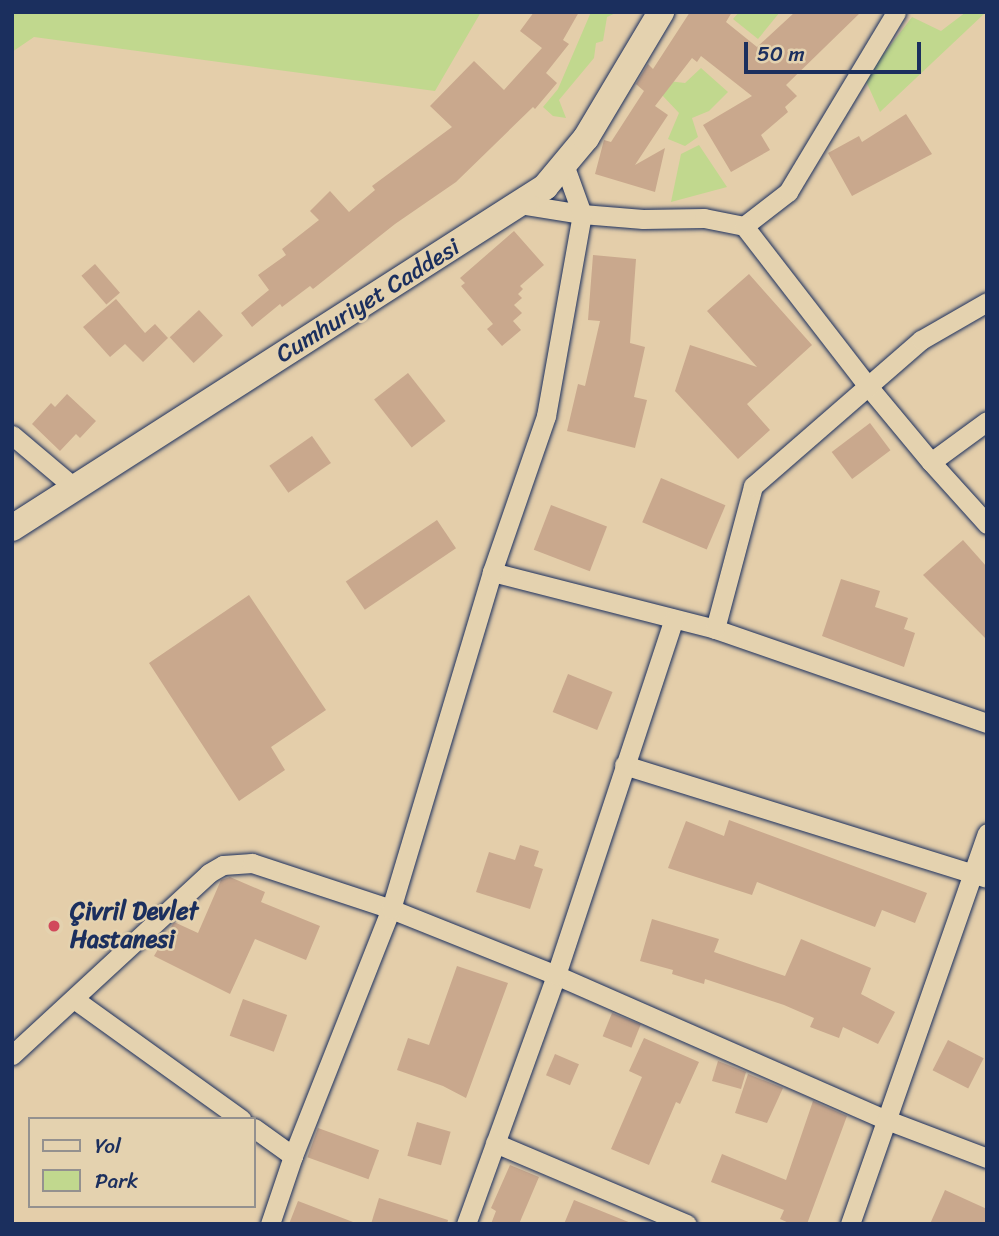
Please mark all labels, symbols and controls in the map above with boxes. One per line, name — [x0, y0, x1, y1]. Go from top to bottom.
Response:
scale bar — [747, 28, 924, 72]
text: 50 m — [757, 35, 805, 73]
street label: Cumhuriyet Caddesi — [271, 233, 465, 369]
place label: Çivril Devlet Hastanesi — [70, 898, 199, 954]
marker: Çivril Devlet Hastanesi — [44, 916, 64, 936]
legend — [28, 1117, 256, 1208]
text: Yol — [95, 1127, 121, 1165]
text: Park — [95, 1162, 138, 1200]

